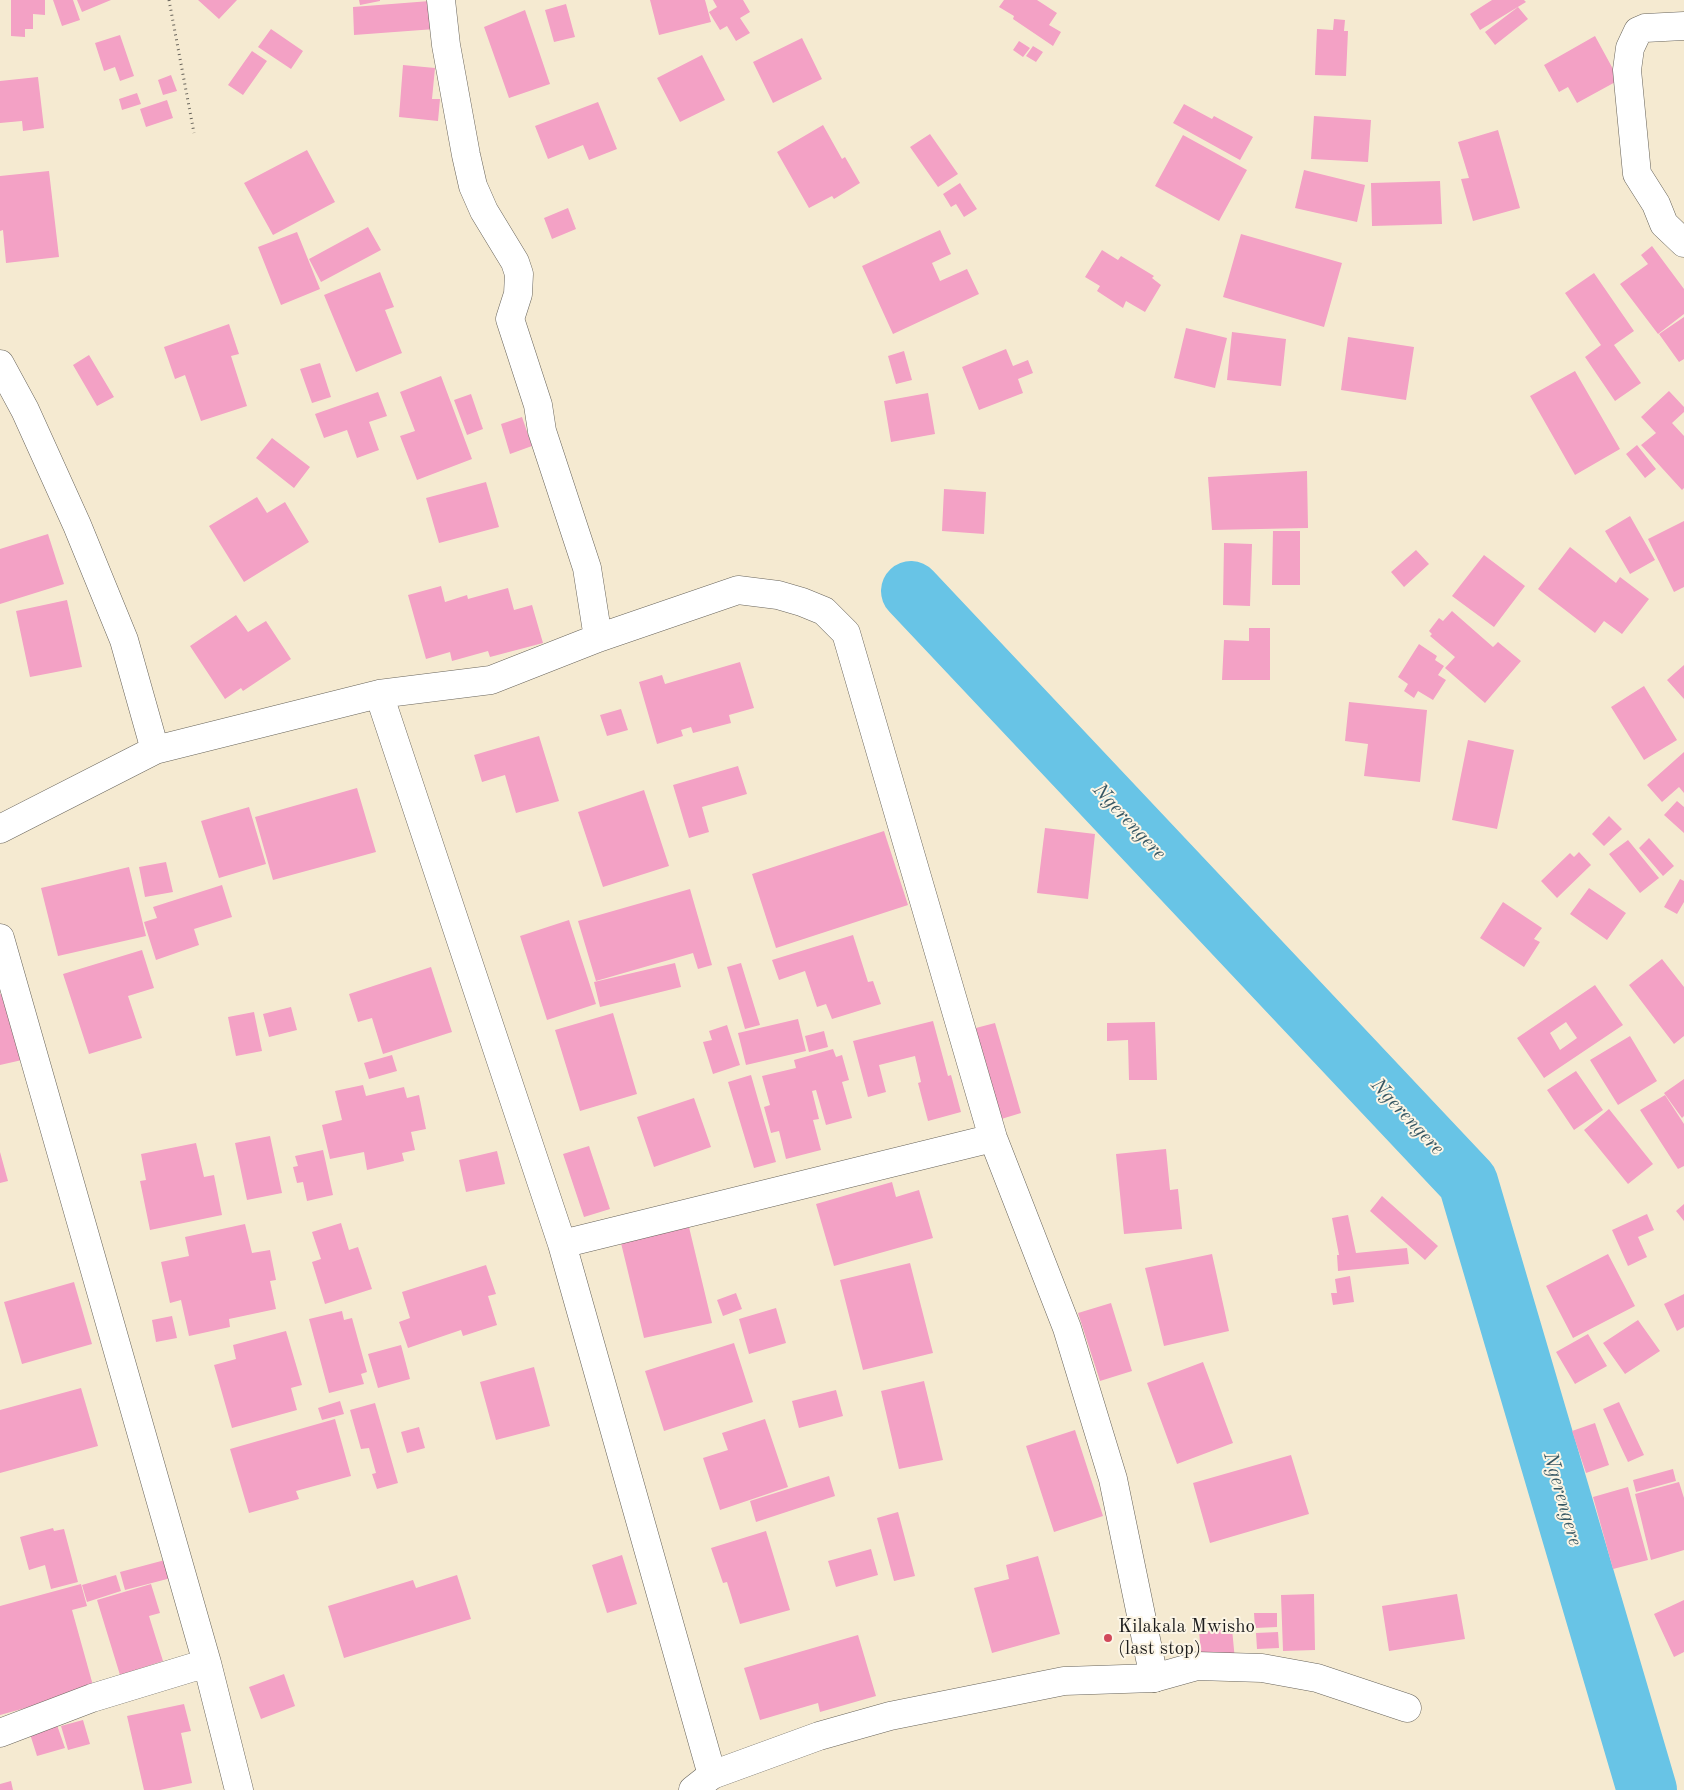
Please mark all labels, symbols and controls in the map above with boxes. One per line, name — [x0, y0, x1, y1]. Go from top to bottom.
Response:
water label: Ngerengere — [1087, 779, 1171, 865]
water label: Ngerengere — [1365, 1074, 1449, 1160]
water label: Ngerengere — [1537, 1449, 1587, 1549]
place label: Kilakala Mwisho (last stop) — [1118, 1616, 1255, 1660]
marker: Kilakala Mwisho (last stop) — [1102, 1632, 1114, 1644]

